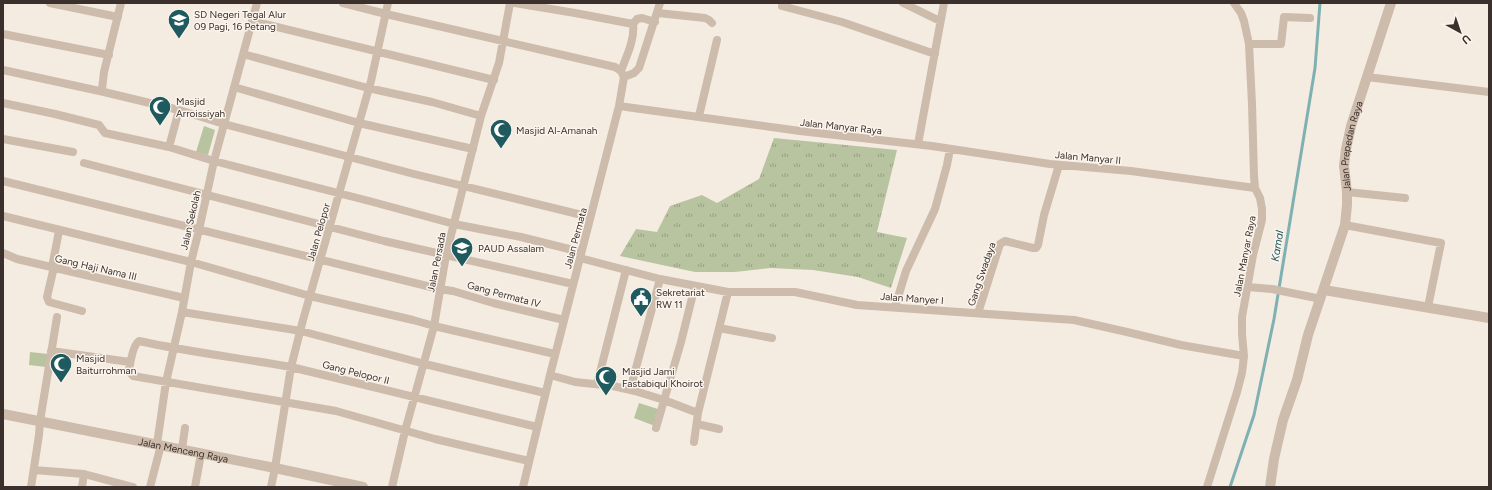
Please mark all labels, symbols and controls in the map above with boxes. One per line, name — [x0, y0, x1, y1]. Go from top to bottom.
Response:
school or university icon: SD Negeri Tegal Alur 09 Pagi, 16 Petang — [166, 7, 192, 40]
place label: SD Negeri Tegal Alur 09 Pagi, 16 Petang — [194, 8, 287, 33]
north arrow — [1440, 12, 1480, 52]
text: U — [1459, 32, 1473, 47]
mosque icon: Masjid Arroissiyah — [147, 94, 173, 127]
place label: Masjid Arroissiyah — [176, 95, 226, 120]
street label: Jalan Prepedan Raya — [1338, 99, 1366, 192]
street label: Jalan Manyar Raya — [799, 116, 883, 137]
mosque icon: Masjid Al-Amanah — [488, 117, 514, 150]
place label: Masjid Al-Amanah — [516, 124, 598, 137]
street label: Jalan Manyar II — [1054, 148, 1121, 167]
street label: Jalan Sekolah — [177, 189, 204, 251]
street label: Jalan Pelopor — [304, 201, 333, 263]
street label: Jalan Permata — [561, 206, 590, 270]
street label: Jalan Manyar Raya — [1230, 214, 1259, 298]
water label: Kamal — [1269, 229, 1286, 263]
street label: Jalan Persada — [424, 231, 449, 293]
school or university icon: PAUD Assalam — [449, 235, 475, 268]
street label: Gang Swadaya — [964, 241, 998, 308]
place label: PAUD Assalam — [478, 242, 544, 255]
street label: Gang Haji Nama III — [54, 252, 138, 283]
street label: Gang Permata IV — [466, 278, 542, 311]
public building icon: Sekretariat RW 11 — [628, 285, 654, 318]
place label: Sekretariat RW 11 — [656, 286, 705, 311]
street label: Jalan Manyer I — [880, 290, 944, 307]
mosque icon: Masjid Baiturrohman — [48, 351, 74, 384]
place label: Masjid Baiturrohman — [76, 352, 137, 377]
street label: Gang Pelopor II — [321, 358, 391, 387]
mosque icon: Masjid Jami Fastabiqul Khoirot — [593, 364, 619, 397]
place label: Masjid Jami Fastabiqul Khoirot — [622, 365, 703, 390]
street label: Jalan Menceng Raya — [137, 435, 230, 466]

